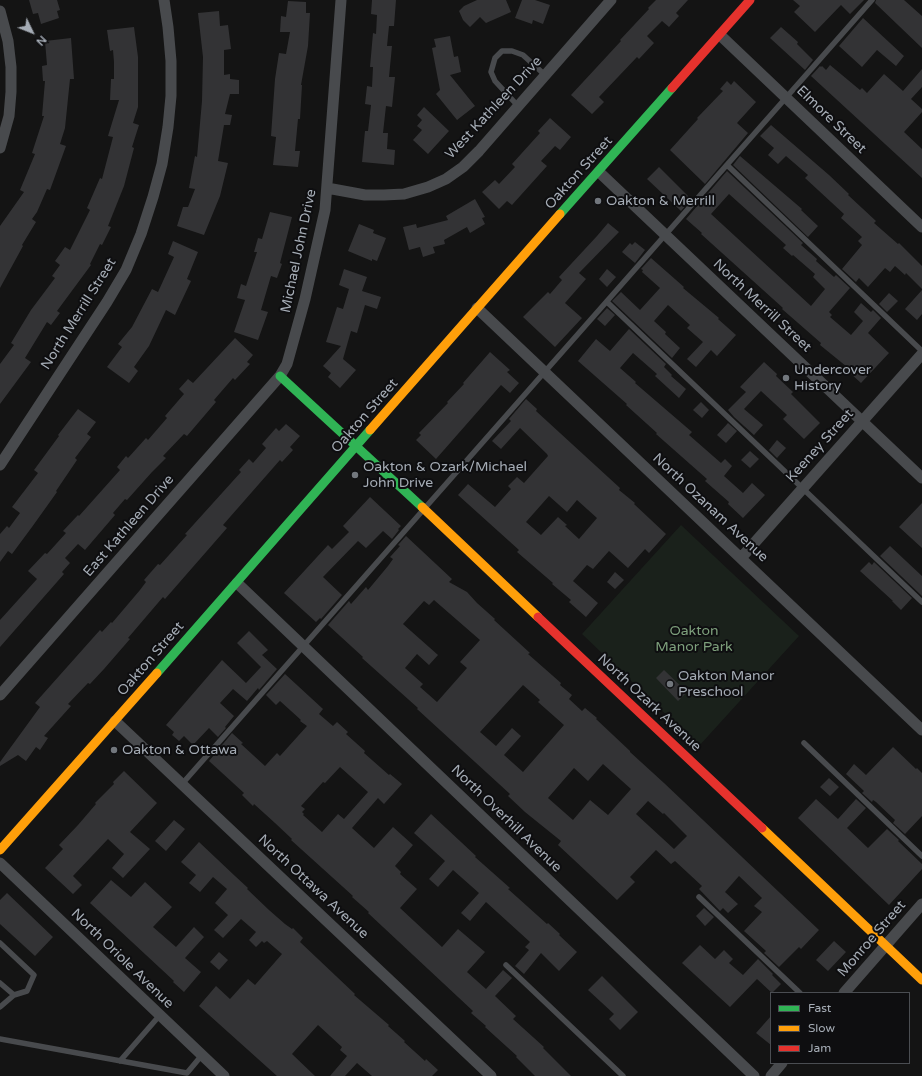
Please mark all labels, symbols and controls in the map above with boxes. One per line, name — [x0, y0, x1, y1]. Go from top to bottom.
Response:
north arrow — [12, 12, 52, 52]
text: N — [33, 33, 49, 48]
street label: West Kathleen Drive — [442, 53, 546, 163]
street label: Elmore Street — [793, 83, 869, 157]
street label: Oakton Street — [542, 133, 616, 213]
street label: Michael John Drive — [278, 188, 320, 314]
place label: Oakton & Merrill — [606, 193, 715, 209]
marker: Oakton & Merrill — [593, 196, 603, 206]
street label: North Merrill Street — [38, 255, 120, 373]
street label: North Merrill Street — [709, 256, 815, 356]
place label: Undercover History — [794, 362, 871, 394]
marker: Undercover History — [781, 373, 791, 383]
street label: Oakton Street — [328, 376, 402, 456]
street label: Keeney Street — [783, 406, 857, 486]
street label: North Ozanam Avenue — [649, 450, 771, 566]
place label: Oakton & Ozark/Michael John Drive — [363, 459, 527, 492]
marker: Oakton & Ozark/Michael John Drive — [350, 470, 360, 480]
street label: East Kathleen Drive — [80, 472, 178, 580]
street label: Oakton Street — [114, 619, 188, 699]
park label: Oakton Manor Park — [655, 623, 733, 656]
street label: North Ozark Avenue — [594, 651, 704, 755]
place label: Oakton Manor Preschool — [678, 668, 774, 700]
marker: Oakton Manor Preschool — [665, 679, 675, 689]
place label: Oakton & Ottawa — [122, 742, 237, 758]
marker: Oakton & Ottawa — [109, 745, 119, 755]
street label: North Overhill Avenue — [447, 762, 565, 876]
street label: North Ottawa Avenue — [254, 831, 372, 943]
street label: Monroe Street — [834, 897, 910, 981]
street label: North Oriole Avenue — [67, 906, 177, 1012]
legend — [770, 992, 910, 1064]
text: Fast — [808, 1001, 831, 1015]
text: Slow — [808, 1021, 835, 1035]
text: Jam — [808, 1041, 831, 1055]

